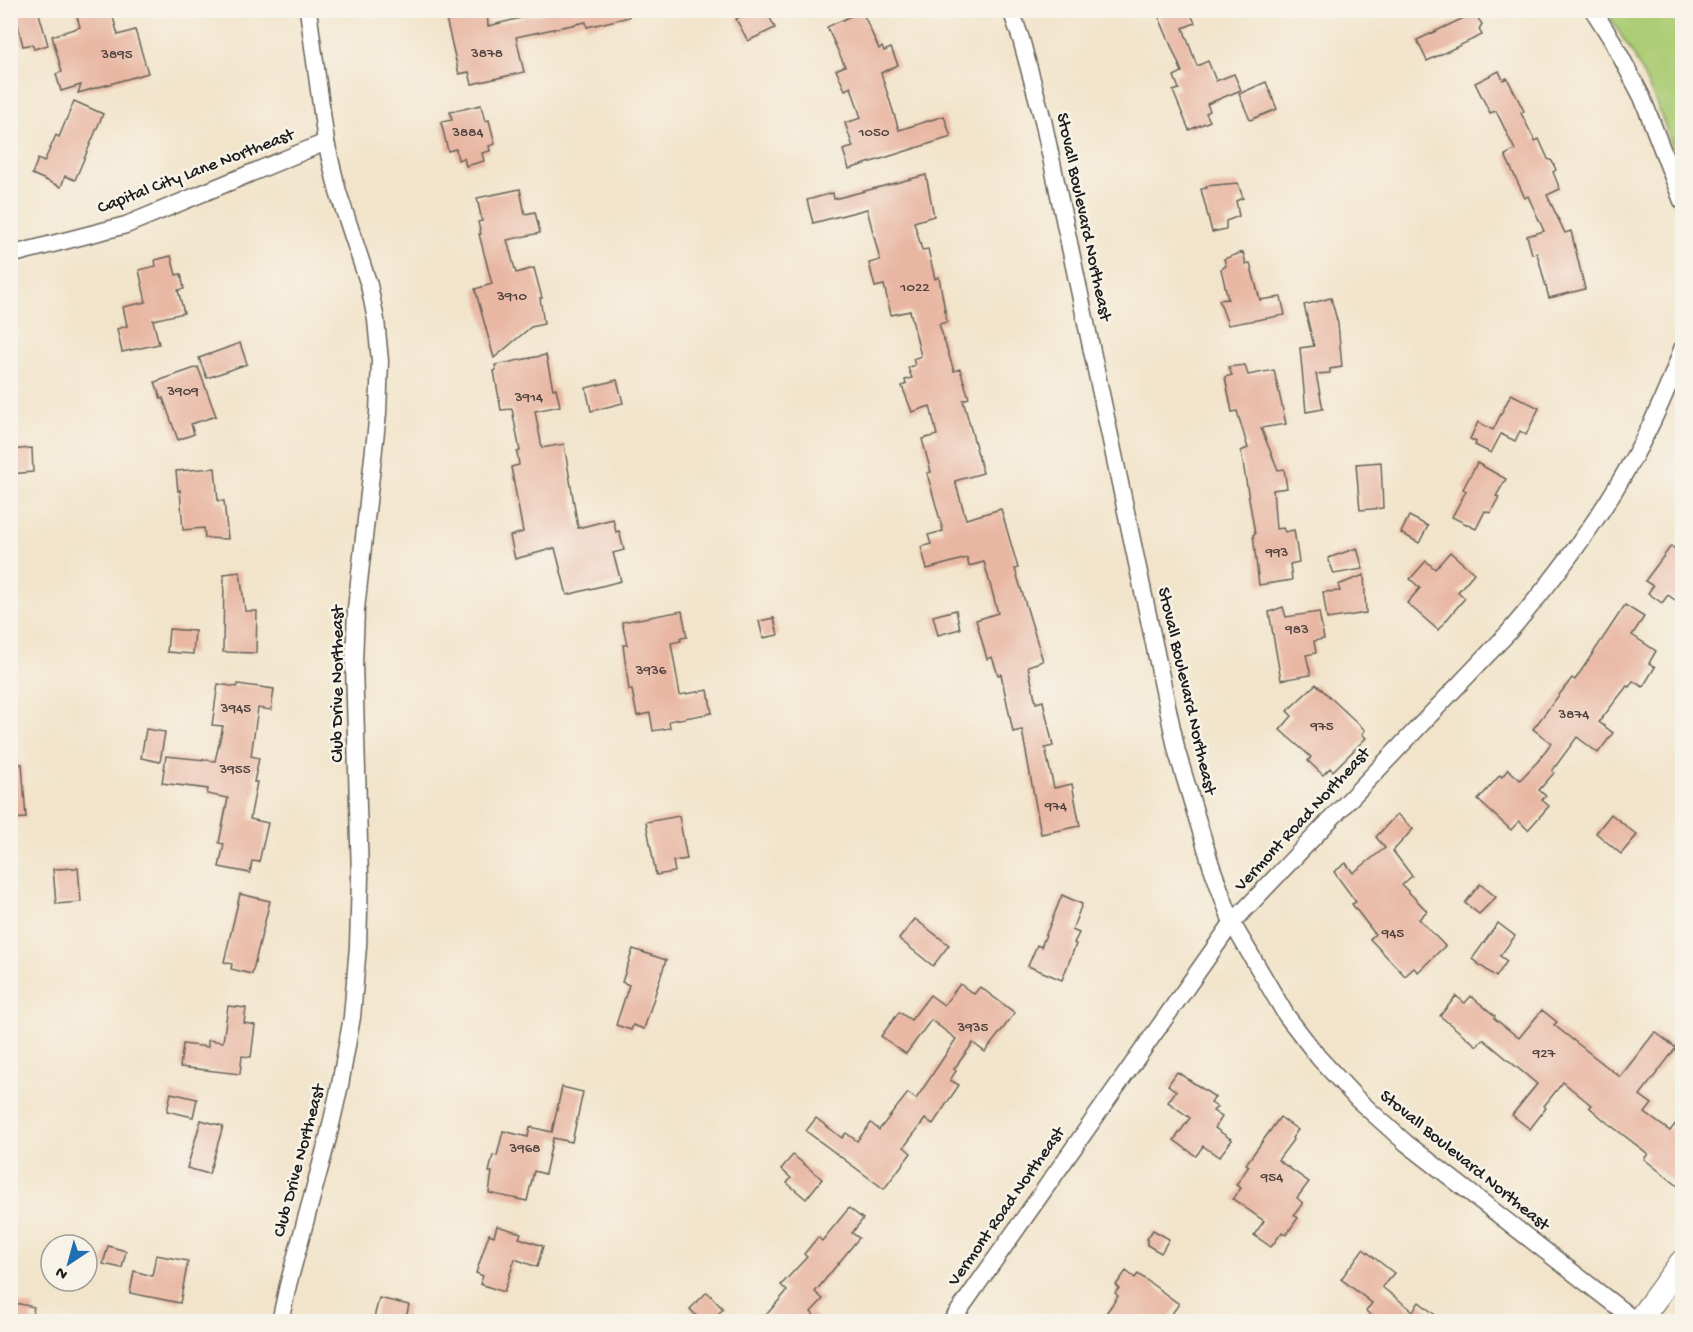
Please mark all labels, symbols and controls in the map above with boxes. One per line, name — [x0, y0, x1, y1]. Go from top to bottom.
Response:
house number: 3878 — [470, 45, 503, 63]
house number: 3895 — [100, 46, 133, 64]
street label: Stovall Boulevard Northeast — [1051, 111, 1116, 325]
street label: Capital City Lane Northeast — [95, 124, 299, 219]
house number: 3884 — [451, 124, 484, 142]
house number: 1050 — [858, 124, 890, 142]
house number: 1022 — [899, 279, 930, 297]
house number: 3910 — [496, 288, 527, 306]
house number: 3909 — [166, 383, 199, 401]
house number: 3914 — [514, 389, 543, 407]
house number: 993 — [1265, 544, 1289, 562]
street label: Stovall Boulevard Northeast — [1152, 585, 1220, 798]
street label: Club Drive Northeast — [328, 604, 349, 763]
house number: 983 — [1284, 621, 1309, 639]
house number: 3936 — [635, 662, 667, 680]
house number: 3945 — [220, 700, 251, 718]
house number: 3874 — [1558, 706, 1589, 724]
house number: 975 — [1309, 718, 1334, 736]
street label: Vermont Road Northeast — [1230, 742, 1376, 897]
house number: 3955 — [218, 761, 251, 779]
house number: 974 — [1044, 798, 1067, 816]
house number: 945 — [1381, 925, 1404, 943]
house number: 3935 — [957, 1019, 989, 1037]
house number: 927 — [1532, 1045, 1557, 1063]
street label: Club Drive Northeast — [270, 1081, 331, 1240]
street label: Stovall Boulevard Northeast — [1375, 1086, 1554, 1237]
street label: Vermont Road Northeast — [944, 1122, 1071, 1291]
house number: 3968 — [508, 1140, 541, 1158]
house number: 954 — [1260, 1169, 1283, 1187]
north arrow — [39, 1233, 99, 1293]
text: N — [52, 1261, 72, 1283]

